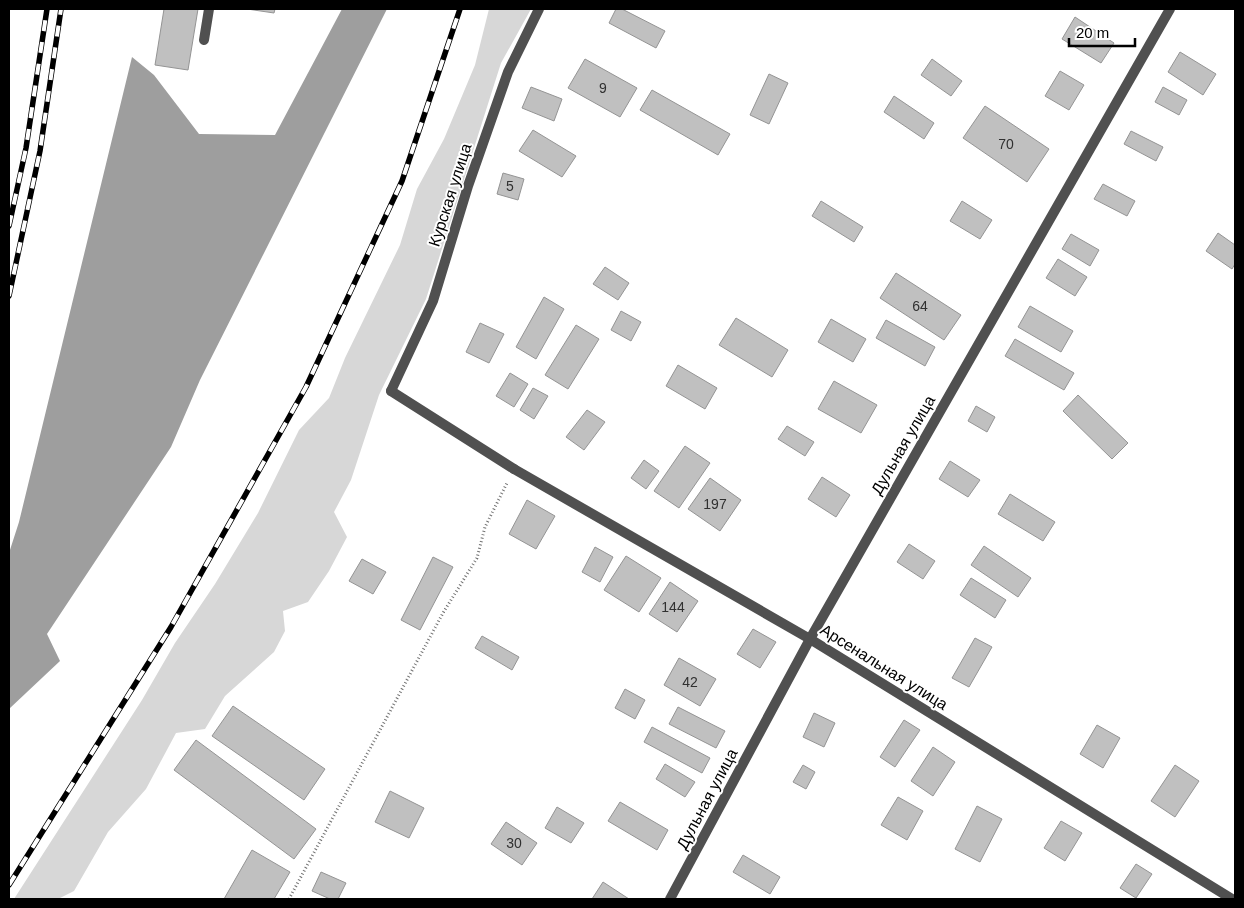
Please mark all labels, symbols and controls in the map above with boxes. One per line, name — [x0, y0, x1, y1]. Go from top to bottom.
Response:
scale bar — [1069, 15, 1135, 47]
text: 20 m — [1076, 24, 1109, 41]
house number: 9 — [599, 80, 607, 96]
house number: 70 — [998, 136, 1014, 152]
street label: Курская улица — [425, 141, 475, 249]
house number: 5 — [506, 178, 514, 194]
house number: 64 — [912, 298, 928, 314]
street label: Дульная улица — [868, 392, 938, 497]
house number: 197 — [703, 496, 727, 512]
house number: 144 — [661, 599, 685, 615]
street label: Арсенальная улица — [817, 621, 951, 713]
house number: 42 — [682, 674, 698, 690]
street label: Дульная улица — [673, 746, 741, 852]
house number: 30 — [506, 835, 522, 851]

